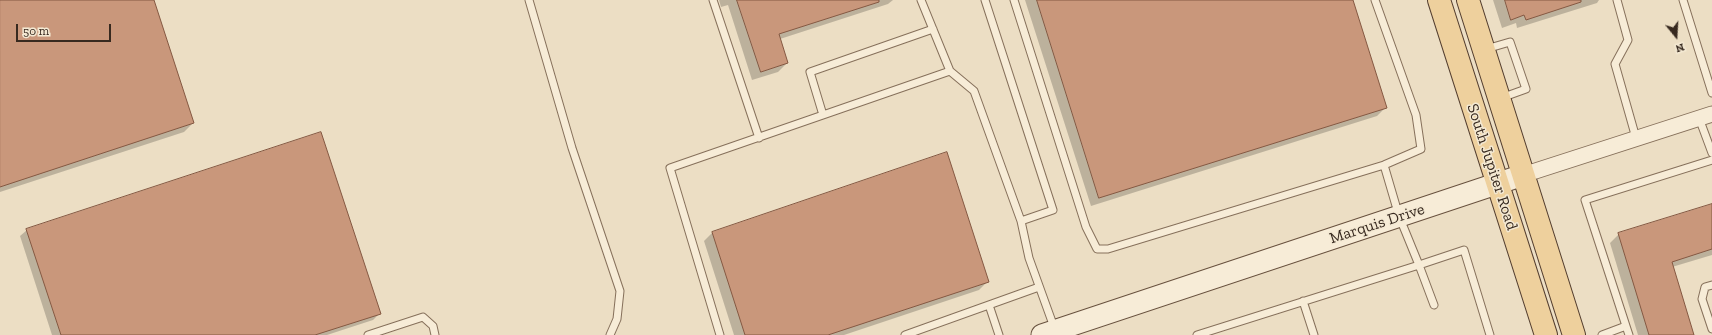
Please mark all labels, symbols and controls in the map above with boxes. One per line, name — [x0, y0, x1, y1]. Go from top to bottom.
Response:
scale bar — [18, 16, 113, 42]
north arrow — [1656, 16, 1696, 56]
text: 50 m — [23, 24, 49, 38]
text: N — [1674, 40, 1686, 55]
street label: South Jupiter Road — [1463, 101, 1521, 233]
street label: Marquis Drive — [1327, 200, 1427, 248]

